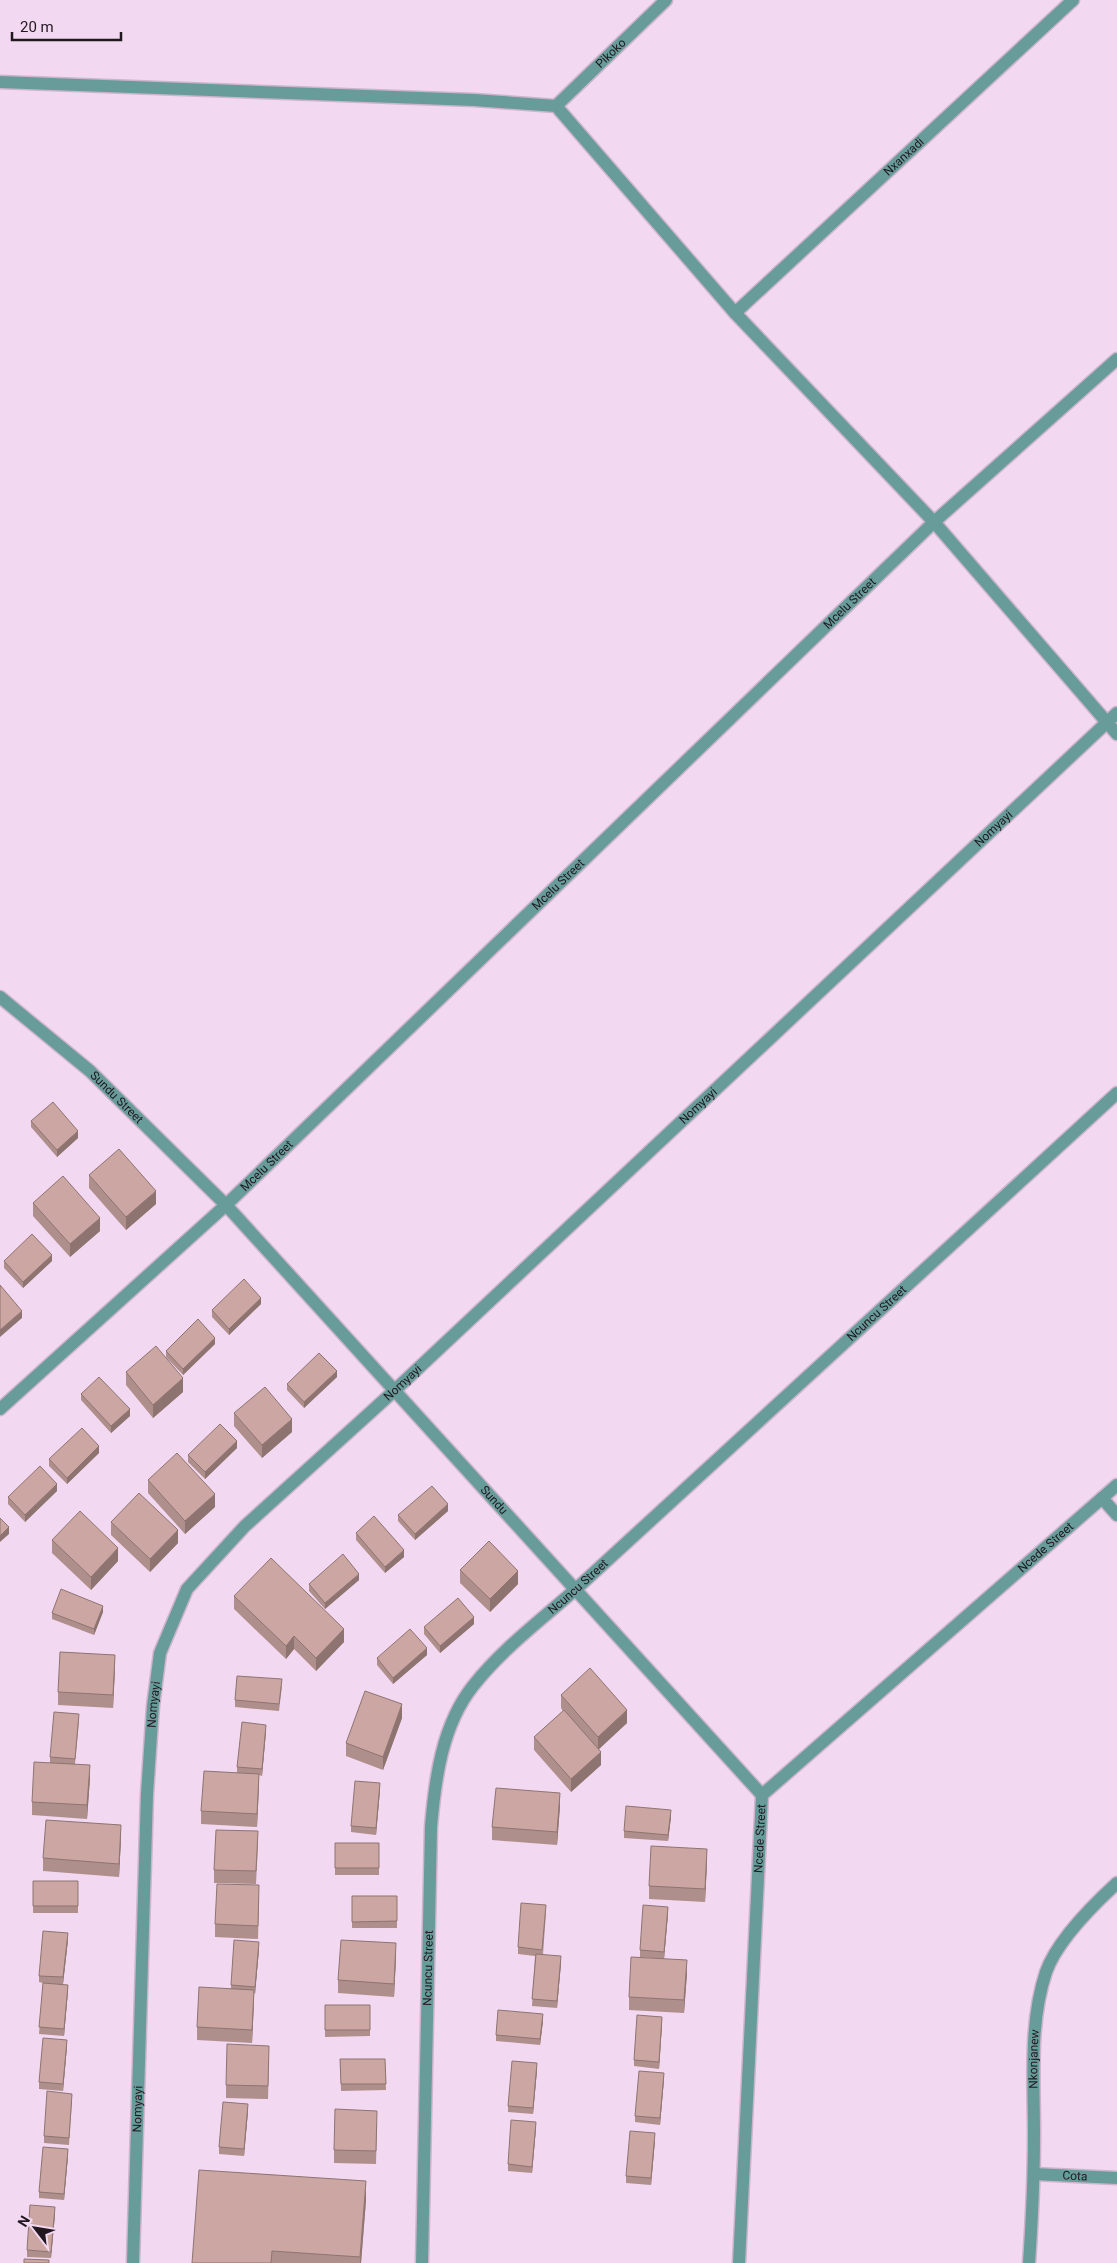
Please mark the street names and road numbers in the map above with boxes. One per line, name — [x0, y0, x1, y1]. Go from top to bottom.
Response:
street label: Pikoko — [593, 35, 629, 71]
street label: Nxanxadi — [881, 135, 927, 179]
street label: Mcelu Street — [821, 575, 879, 632]
street label: Nomyayi — [972, 808, 1015, 850]
street label: Mcelu Street — [529, 856, 587, 913]
street label: Sundu Street — [87, 1068, 146, 1126]
street label: Nomyayi — [676, 1085, 720, 1127]
street label: Mcelu Street — [238, 1137, 296, 1194]
street label: Ncuncu Street — [844, 1283, 909, 1344]
street label: Nomyayi — [381, 1362, 425, 1404]
street label: Sundu — [477, 1483, 511, 1517]
street label: Ncede Street — [1015, 1519, 1076, 1575]
street label: Ncuncu Street — [545, 1556, 611, 1617]
street label: Nomyayi — [145, 1680, 163, 1728]
street label: Ncede Street — [751, 1804, 769, 1873]
street label: Ncuncu Street — [420, 1930, 436, 2006]
street label: Nkonjanew — [1026, 2029, 1042, 2089]
street label: Nomyayi — [130, 2085, 145, 2133]
street label: Cota — [1062, 2168, 1088, 2184]

